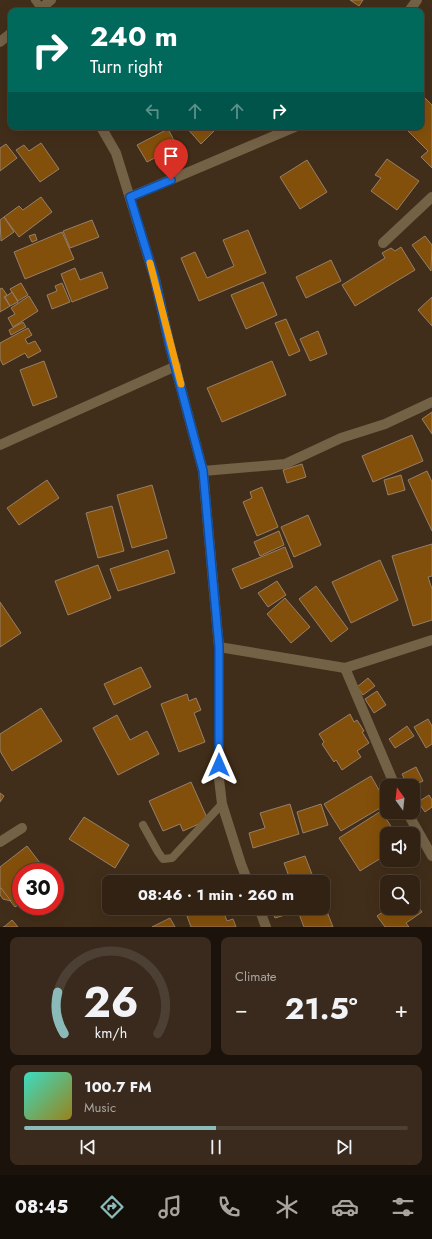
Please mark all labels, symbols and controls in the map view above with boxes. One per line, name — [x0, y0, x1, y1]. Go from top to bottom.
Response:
text: 240 m — [90, 16, 178, 57]
icon: right — [24, 24, 76, 76]
text: Turn right — [90, 54, 162, 80]
icon: left — [142, 100, 164, 122]
icon: ahead — [184, 100, 206, 122]
icon: ahead — [226, 100, 248, 122]
icon: right — [268, 100, 290, 122]
pin — [154, 139, 188, 180]
icon: arrive — [160, 145, 182, 167]
position arrow — [198, 744, 240, 786]
north arrow — [380, 779, 420, 819]
map controls — [380, 779, 420, 915]
button: sound — [380, 827, 420, 867]
speed limit sign: 30 — [12, 863, 64, 915]
button: search — [380, 875, 420, 915]
text: 08:46 · 1 min · 260 m — [138, 884, 294, 906]
text: Climate — [235, 967, 276, 986]
text: 26 — [83, 972, 138, 1033]
text: 21.5° — [285, 987, 358, 1030]
text: − — [235, 993, 248, 1025]
text: + — [394, 993, 408, 1025]
text: km/h — [94, 1023, 127, 1043]
text: 100.7 FM — [84, 1076, 152, 1098]
text: Music — [84, 1098, 116, 1117]
icon: previous — [77, 1136, 99, 1158]
icon: pause — [205, 1136, 227, 1158]
icon: next — [333, 1136, 355, 1158]
icon: directions — [98, 1193, 126, 1221]
icon: music — [156, 1193, 184, 1221]
icon: phone — [215, 1193, 243, 1221]
icon: climate — [273, 1193, 301, 1221]
icon: car — [331, 1193, 359, 1221]
icon: filters — [389, 1193, 417, 1221]
text: 08:45 — [15, 1194, 68, 1220]

